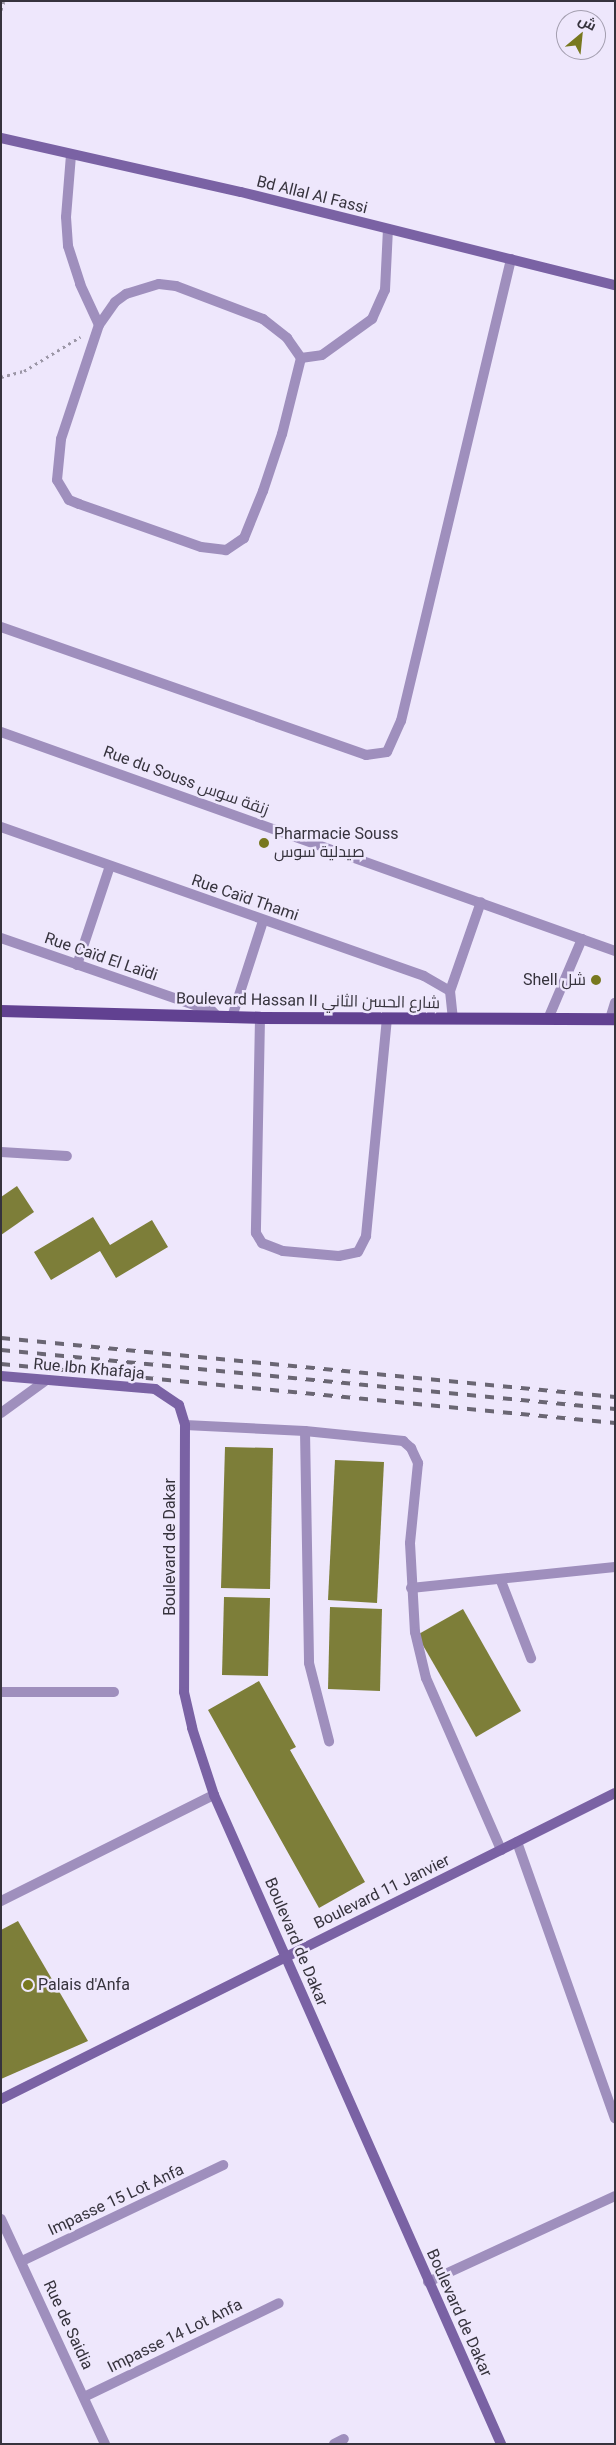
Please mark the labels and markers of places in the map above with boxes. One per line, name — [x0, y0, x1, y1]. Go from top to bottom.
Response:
place label: Pharmacie Souss صيدلية سوس — [274, 824, 398, 862]
marker: Pharmacie Souss صيدلية سوس — [258, 837, 270, 849]
place label: Shell شل — [523, 970, 586, 990]
marker: Shell شل — [590, 974, 602, 986]
place label: Palais d'Anfa — [38, 1975, 130, 1995]
marker: Palais d'Anfa — [22, 1979, 34, 1991]

